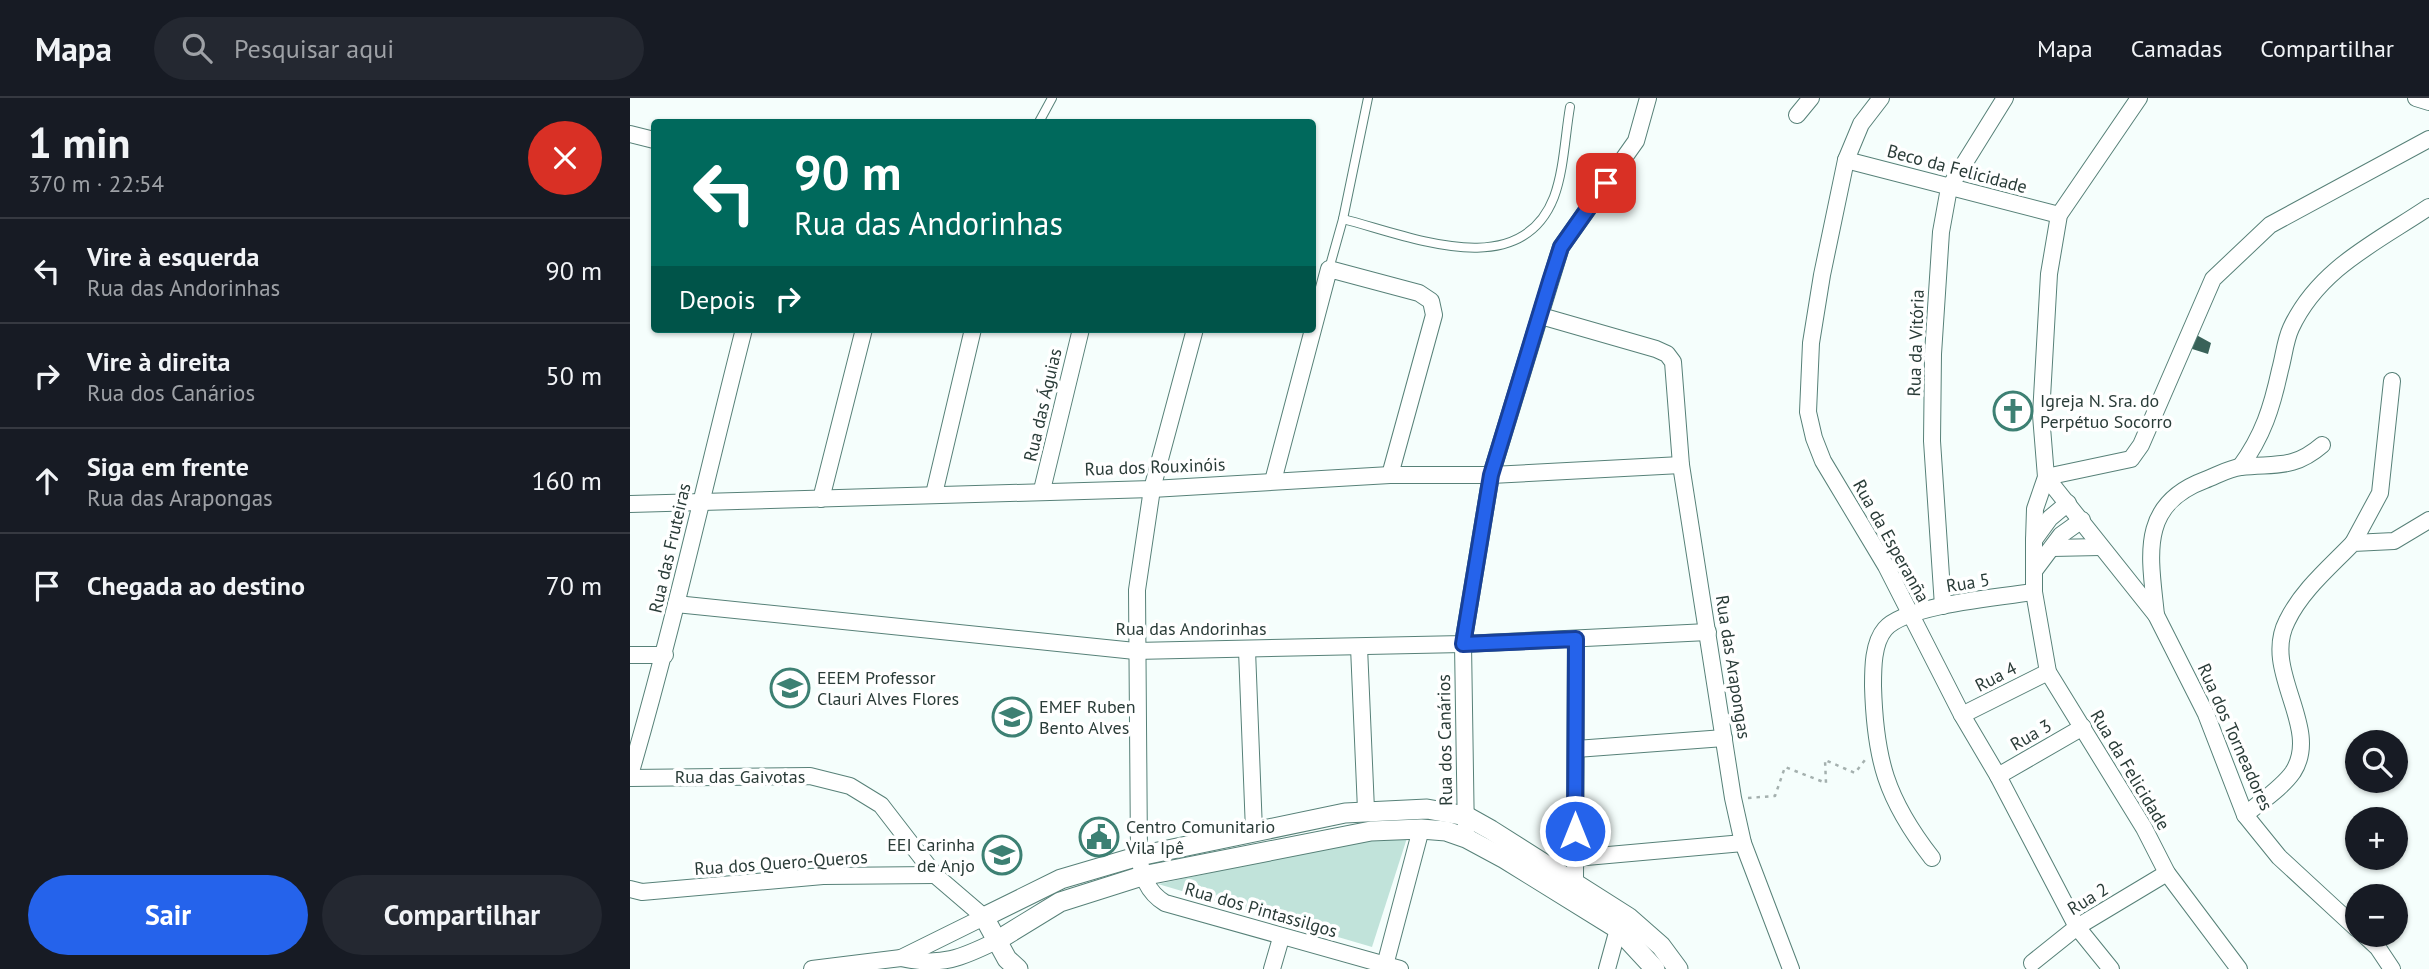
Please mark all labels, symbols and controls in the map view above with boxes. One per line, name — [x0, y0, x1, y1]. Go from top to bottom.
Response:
search box — [154, 17, 644, 80]
text: Mapa — [35, 27, 112, 70]
icon: search — [178, 29, 216, 67]
text: Pesquisar aqui — [234, 32, 394, 65]
text: Mapa — [2037, 33, 2093, 64]
text: Camadas — [2131, 33, 2222, 64]
text: Compartilhar — [2260, 33, 2394, 64]
text: 1 min — [28, 115, 130, 170]
button: close — [528, 121, 602, 195]
street label: Beco da Felicidade — [1885, 139, 2030, 198]
text: 90 m — [794, 140, 901, 204]
icon: left — [679, 147, 770, 238]
pin — [1576, 153, 1636, 213]
icon: arrive — [1587, 164, 1625, 202]
text: 370 m · 22:54 — [28, 169, 164, 198]
text: Rua das Andorinhas — [794, 202, 1063, 244]
text: Vire à esquerda — [87, 240, 259, 273]
icon: left — [28, 252, 66, 290]
text: 90 m — [546, 254, 602, 287]
text: Rua das Andorinhas — [87, 273, 280, 302]
icon: right — [769, 280, 807, 318]
text: Depois — [679, 283, 755, 316]
street label: Rua da Vitória — [1902, 289, 1929, 397]
text: Vire à direita — [87, 345, 230, 378]
street label: Rua das Águias — [1018, 346, 1067, 464]
icon: right — [28, 357, 66, 395]
text: 50 m — [546, 359, 602, 392]
text: Rua dos Canários — [87, 378, 255, 407]
place label: Igreja N. Sra. do Perpétuo Socorro — [2040, 389, 2172, 433]
church icon: Igreja N. Sra. do Perpétuo Socorro — [1992, 390, 2034, 432]
text: Siga em frente — [87, 450, 249, 483]
street label: Rua dos Rouxinóis — [1084, 453, 1226, 480]
icon: ahead — [28, 462, 66, 500]
text: 160 m — [531, 464, 602, 497]
street label: Rua da Esperanña — [1848, 475, 1935, 606]
street label: Rua das Fruteiras — [643, 481, 696, 615]
text: Rua das Arapongas — [87, 483, 273, 512]
icon: arrive — [28, 567, 66, 605]
street label: Rua 5 — [1945, 568, 1991, 597]
text: Chegada ao destino — [87, 569, 305, 602]
text: 70 m — [546, 569, 602, 602]
street label: Rua das Arapongas — [1711, 593, 1756, 741]
street label: Rua das Andorinhas — [1115, 617, 1267, 640]
street label: Rua 4 — [1971, 656, 2021, 697]
street label: Rua dos Torneadores — [2193, 660, 2278, 814]
place label: EEEM Professor Clauri Alves Flores — [817, 666, 959, 710]
school or university icon: EEEM Professor Clauri Alves Flores — [769, 667, 811, 709]
street label: Rua dos Canários — [1432, 674, 1457, 806]
place label: EMEF Ruben Bento Alves — [1039, 695, 1136, 739]
school or university icon: EMEF Ruben Bento Alves — [991, 696, 1033, 738]
street label: Rua da Felicidade — [2085, 705, 2175, 834]
street label: Rua 3 — [2006, 714, 2055, 755]
map controls — [2345, 730, 2408, 947]
button: search — [2345, 730, 2408, 793]
street label: Rua das Gaivotas — [675, 765, 805, 788]
position arrow — [1538, 794, 1612, 868]
button: + — [2345, 807, 2408, 870]
place label: Centro Comunitario Vila Ipê — [1125, 815, 1275, 859]
public building icon: Centro Comunitario Vila Ipê — [1078, 816, 1120, 858]
place label: EEI Carinha de Anjo — [887, 833, 975, 877]
school or university icon: EEI Carinha de Anjo — [981, 834, 1023, 876]
street label: Rua dos Quero-Queros — [694, 845, 868, 880]
button: Sair — [28, 875, 308, 955]
button: Compartilhar — [322, 875, 602, 955]
street label: Rua dos Pintassilgos — [1182, 877, 1340, 942]
street label: Rua 2 — [2063, 877, 2112, 920]
button: − — [2345, 884, 2408, 947]

